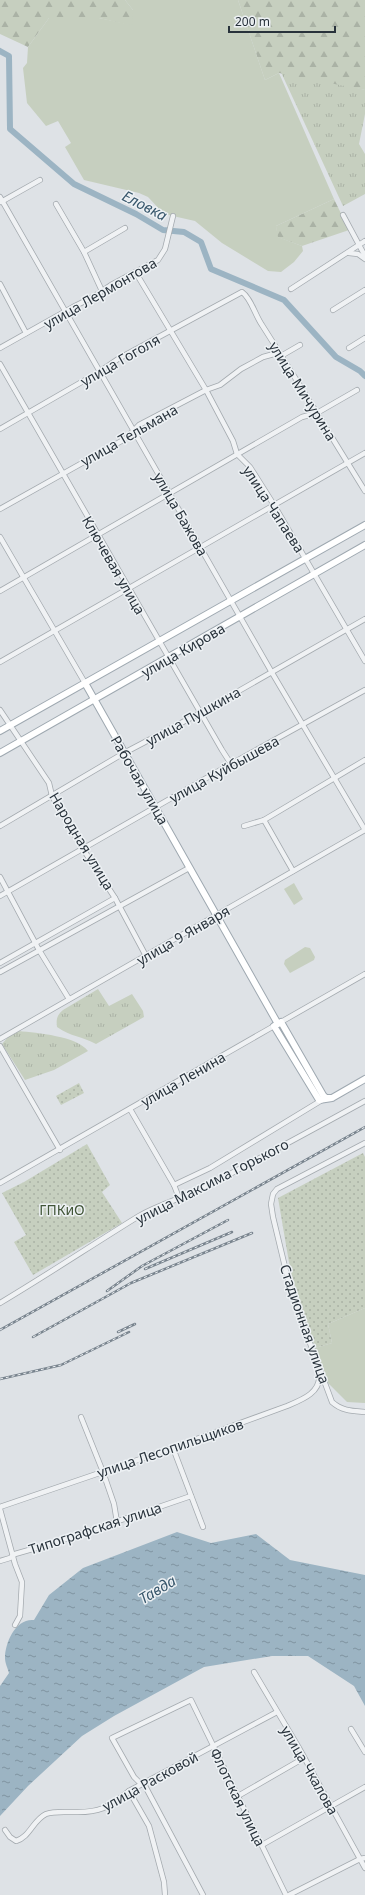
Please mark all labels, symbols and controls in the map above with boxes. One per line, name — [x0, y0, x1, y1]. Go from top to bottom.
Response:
scale bar — [229, 8, 335, 34]
text: 200 m — [235, 13, 270, 30]
water label: Еловка — [119, 185, 171, 225]
street label: улица Лермонтова — [40, 253, 160, 333]
street label: улица Гоголя — [77, 330, 163, 390]
street label: улица Мичурина — [265, 338, 341, 444]
street label: улица Тельмана — [77, 400, 181, 470]
street label: улица Чапаева — [239, 462, 309, 556]
street label: улица Бажова — [149, 469, 213, 559]
street label: Ключевая улица — [78, 512, 150, 618]
street label: улица Кирова — [138, 618, 228, 682]
street label: улица Пушкина — [142, 682, 244, 750]
street label: улица Куйбышева — [166, 731, 282, 807]
street label: Рабочая улица — [107, 732, 173, 828]
street label: Народная улица — [45, 788, 119, 894]
street label: улица 9 Января — [133, 901, 233, 969]
street label: улица Ленина — [137, 1047, 229, 1111]
street label: улица Максима Горького — [132, 1134, 292, 1228]
park label: ГПКиО — [39, 1200, 85, 1219]
street label: Стадионная улица — [276, 1262, 334, 1386]
street label: улица Лесопильщиков — [94, 1414, 246, 1482]
street label: Типографская улица — [26, 1498, 164, 1558]
water label: Тавда — [135, 1570, 180, 1608]
street label: улица Чкалова — [277, 1722, 343, 1818]
street label: Флотская улица — [206, 1745, 270, 1849]
street label: улица Расковой — [99, 1747, 201, 1815]

